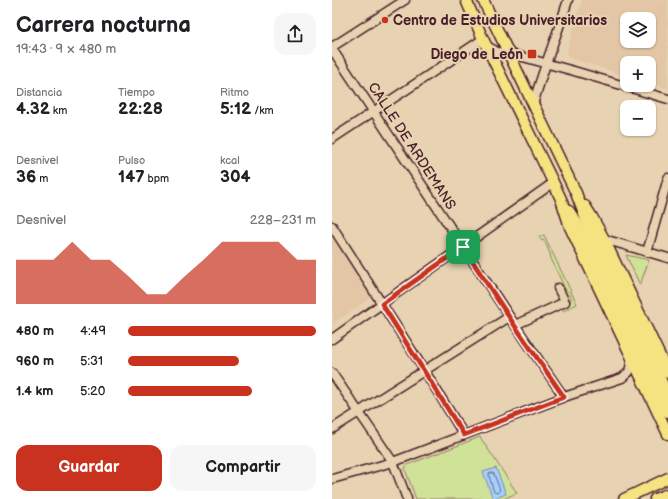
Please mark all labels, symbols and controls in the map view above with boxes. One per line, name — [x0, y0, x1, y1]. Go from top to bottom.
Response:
text: Carrera nocturna — [16, 12, 191, 39]
place label: Centro de Estudios Universitarios — [393, 12, 607, 29]
map controls — [620, 12, 656, 136]
button: layers — [620, 12, 656, 48]
button: share — [274, 13, 316, 55]
marker: Centro de Estudios Universitarios — [380, 15, 390, 25]
text: 19:43 · 9 × 480 m — [16, 41, 116, 57]
place label: Diego de León — [430, 46, 523, 63]
marker: Diego de León — [526, 48, 538, 60]
button: + — [620, 56, 656, 92]
street label: CALLE DE ARDEMANS — [364, 79, 460, 213]
text: Distancia — [16, 86, 62, 99]
text: Tiempo — [118, 86, 155, 99]
text: Ritmo — [220, 86, 249, 99]
text: 4.32 — [16, 99, 50, 119]
text: 22:28 — [118, 99, 163, 119]
text: 5:12 — [220, 99, 251, 119]
button: − — [620, 100, 656, 136]
text: km — [50, 104, 67, 117]
text: /km — [251, 104, 274, 117]
text: Desnivel — [16, 154, 58, 167]
text: Pulso — [118, 154, 145, 167]
text: kcal — [220, 154, 240, 167]
text: 36 — [16, 167, 36, 187]
text: 147 — [118, 167, 145, 187]
text: 304 — [220, 167, 251, 187]
text: m — [36, 172, 48, 185]
text: bpm — [145, 172, 169, 185]
text: Desnivel — [16, 212, 66, 228]
text: 228–231 m — [250, 212, 316, 228]
pin — [446, 230, 480, 264]
icon: arrive — [452, 236, 474, 258]
text: 480 m — [16, 323, 54, 339]
text: 4:49 — [80, 323, 106, 339]
text: 960 m — [16, 353, 54, 369]
text: 5:31 — [80, 353, 103, 369]
text: 1.4 km — [16, 383, 53, 399]
text: 5:20 — [80, 383, 105, 399]
button: Guardar — [16, 445, 162, 491]
button: Compartir — [170, 445, 316, 491]

